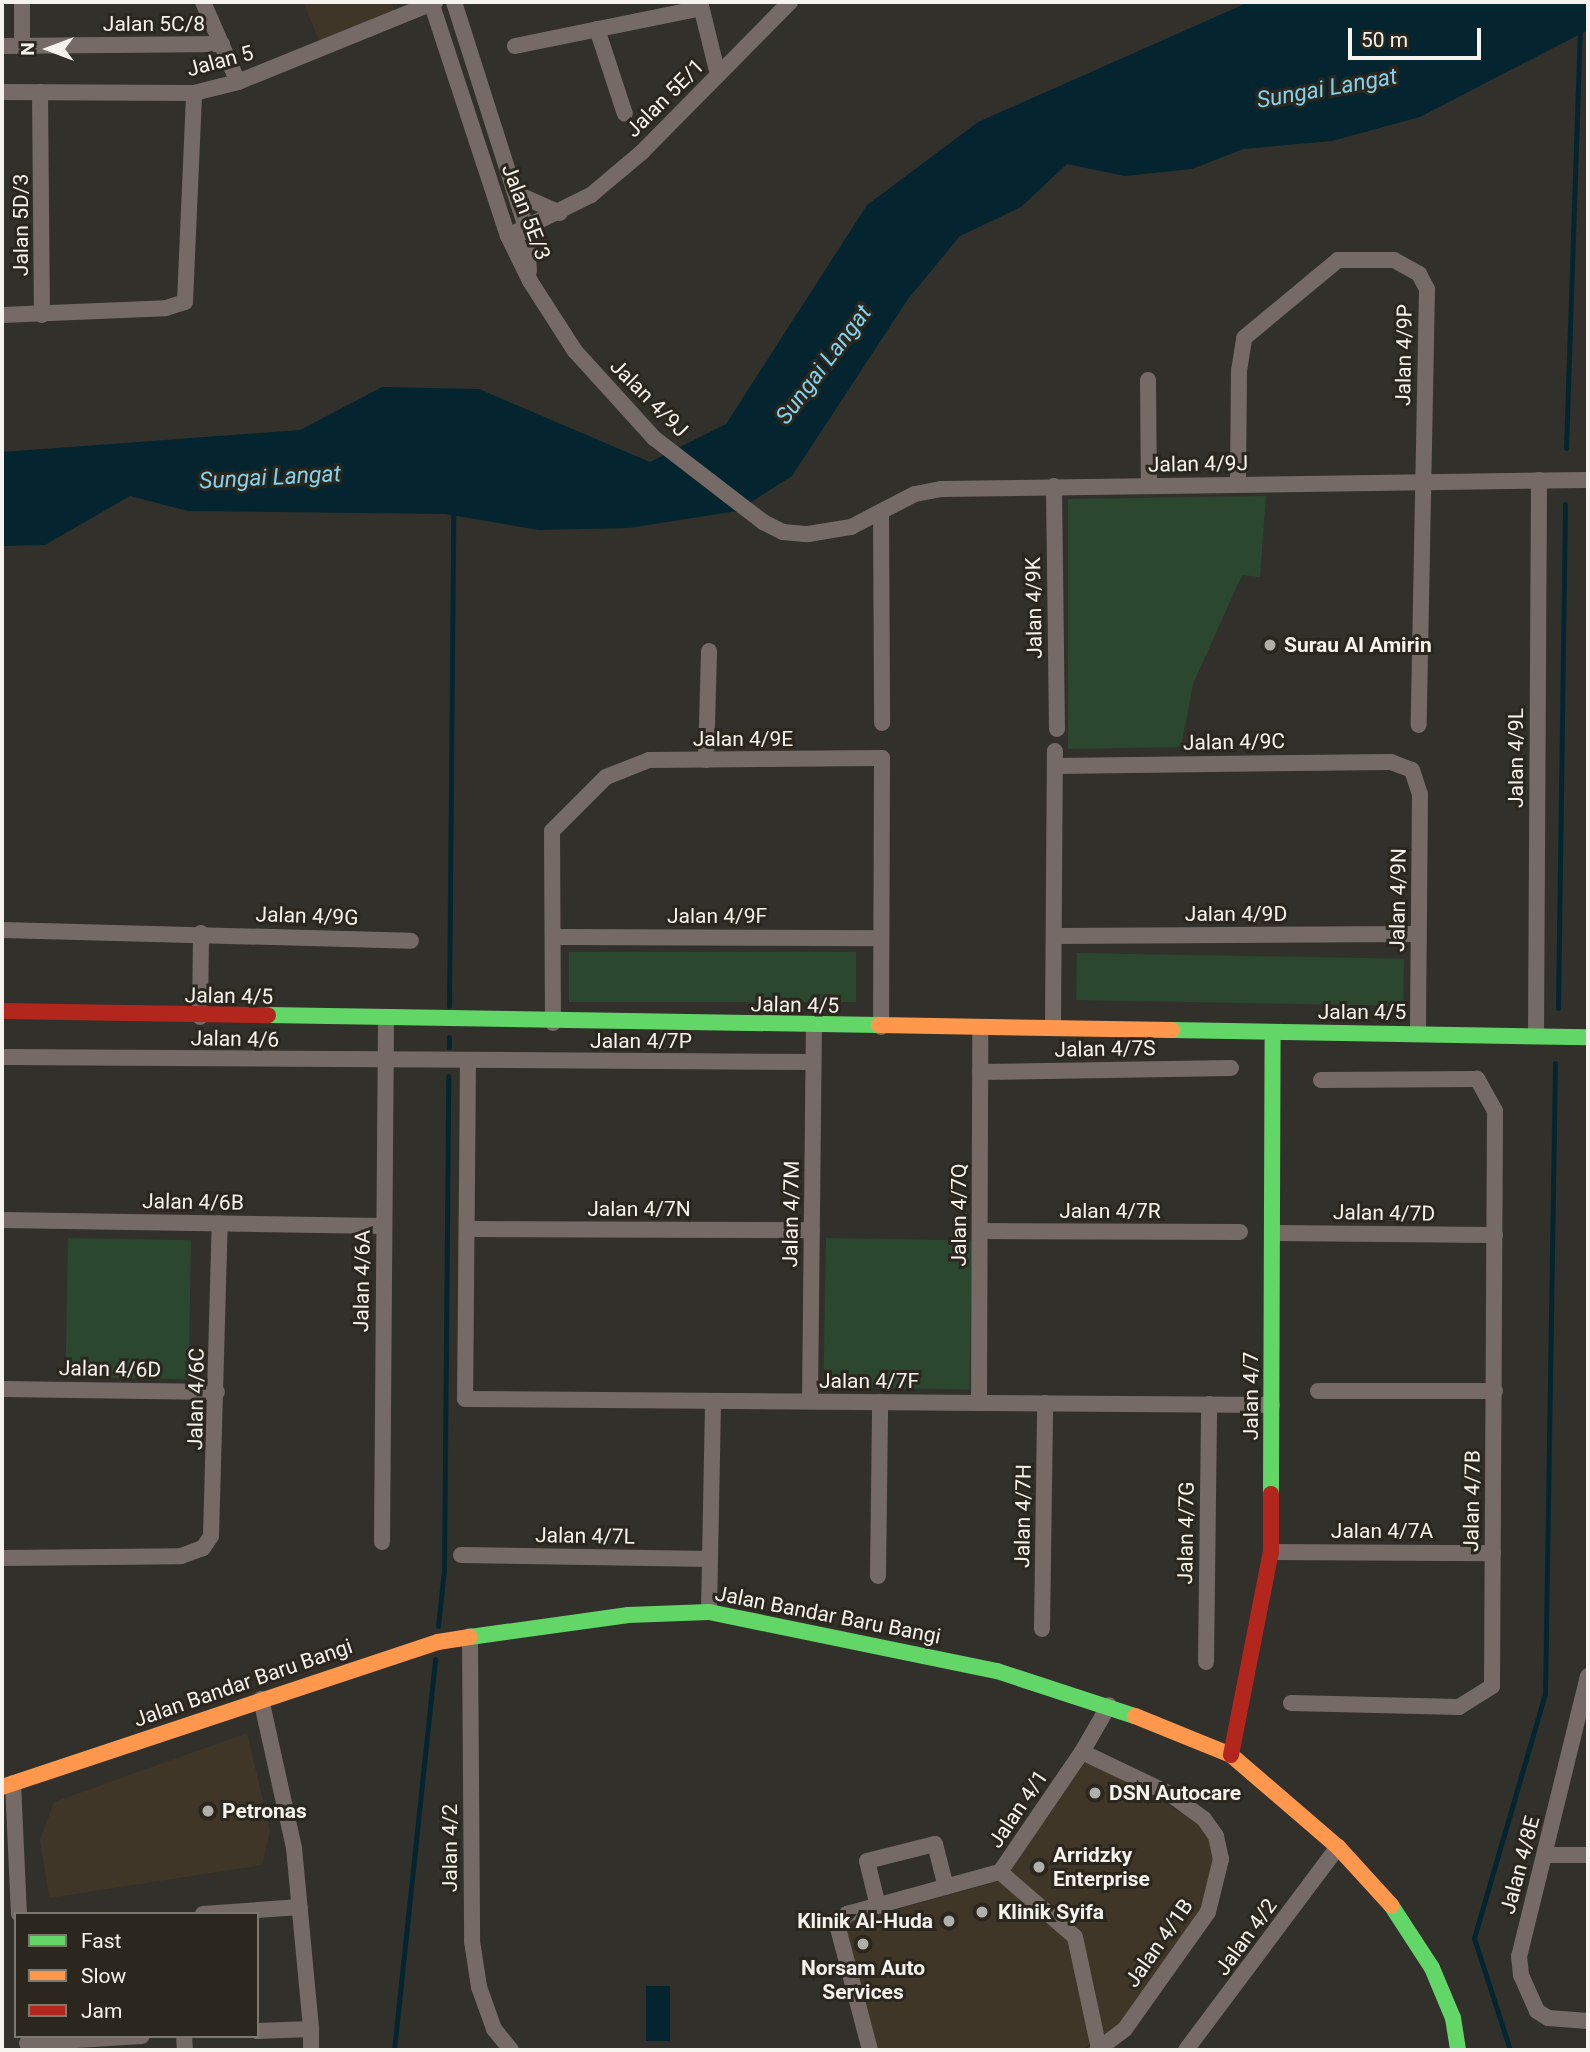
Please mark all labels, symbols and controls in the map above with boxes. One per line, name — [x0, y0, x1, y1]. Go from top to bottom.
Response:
street label: Jalan 5C/8 — [103, 11, 205, 37]
north arrow — [14, 14, 84, 84]
scale bar — [1352, 14, 1485, 58]
text: 50 m — [1361, 28, 1408, 52]
street label: Jalan 5 — [184, 40, 256, 82]
text: N — [16, 42, 39, 56]
street label: Jalan 5E/1 — [621, 54, 709, 142]
water label: Sungai Langat — [1255, 63, 1399, 115]
street label: Jalan 5E/3 — [496, 161, 556, 263]
street label: Jalan 5D/3 — [8, 174, 34, 276]
water label: Sungai Langat — [770, 300, 878, 430]
street label: Jalan 4/9P — [1391, 304, 1417, 406]
street label: Jalan 4/9J — [605, 354, 693, 442]
street label: Jalan 4/9J — [1148, 451, 1248, 477]
water label: Sungai Langat — [198, 461, 342, 495]
street label: Jalan 4/9K — [1021, 557, 1047, 659]
place label: Surau Al Amirin — [1284, 632, 1432, 658]
marker: Surau Al Amirin — [1262, 637, 1278, 653]
street label: Jalan 4/9L — [1503, 708, 1529, 808]
street label: Jalan 4/9E — [693, 726, 793, 752]
street label: Jalan 4/9C — [1183, 729, 1285, 755]
street label: Jalan 4/9N — [1384, 848, 1412, 952]
street label: Jalan 4/9D — [1185, 901, 1287, 927]
street label: Jalan 4/9G — [255, 902, 359, 930]
street label: Jalan 4/9F — [667, 903, 767, 929]
street label: Jalan 4/5 — [184, 983, 274, 1009]
street label: Jalan 4/5 — [750, 992, 840, 1018]
street label: Jalan 4/5 — [1318, 999, 1406, 1025]
street label: Jalan 4/6 — [190, 1026, 280, 1052]
street label: Jalan 4/7P — [590, 1028, 692, 1054]
street label: Jalan 4/7S — [1054, 1036, 1156, 1062]
street label: Jalan 4/7M — [777, 1160, 805, 1268]
street label: Jalan 4/7Q — [946, 1163, 972, 1267]
street label: Jalan 4/6B — [142, 1189, 244, 1215]
street label: Jalan 4/7N — [587, 1196, 691, 1222]
street label: Jalan 4/7R — [1059, 1198, 1161, 1224]
street label: Jalan 4/7D — [1333, 1200, 1435, 1226]
street label: Jalan 4/6A — [349, 1230, 375, 1332]
street label: Jalan 4/6C — [183, 1348, 209, 1450]
street label: Jalan 4/7 — [1238, 1352, 1264, 1440]
street label: Jalan 4/6D — [59, 1356, 161, 1382]
street label: Jalan 4/7F — [819, 1368, 919, 1394]
street label: Jalan 4/7B — [1459, 1450, 1485, 1552]
street label: Jalan 4/7H — [1009, 1464, 1037, 1568]
street label: Jalan 4/7G — [1173, 1481, 1199, 1585]
street label: Jalan 4/7A — [1331, 1518, 1433, 1544]
street label: Jalan 4/7L — [535, 1523, 635, 1549]
street label: Jalan Bandar Baru Bangi — [713, 1581, 943, 1649]
street label: Jalan Bandar Baru Bangi — [130, 1634, 356, 1732]
street label: Jalan 4/1 — [983, 1765, 1053, 1853]
place label: DSN Autocare — [1109, 1780, 1241, 1806]
marker: DSN Autocare — [1087, 1785, 1103, 1801]
place label: Petronas — [222, 1798, 307, 1824]
marker: Petronas — [200, 1803, 216, 1819]
street label: Jalan 4/2 — [437, 1804, 463, 1892]
street label: Jalan 4/8E — [1495, 1813, 1545, 1917]
place label: Arridzky Enterprise — [1053, 1842, 1150, 1892]
marker: Arridzky Enterprise — [1031, 1859, 1047, 1875]
street label: Jalan 4/1B — [1120, 1894, 1198, 1992]
street label: Jalan 4/2 — [1210, 1894, 1282, 1980]
place label: Klinik Syifa — [998, 1899, 1104, 1925]
marker: Klinik Syifa — [972, 1902, 992, 1922]
place label: Klinik Al-Huda — [797, 1908, 933, 1934]
marker: Klinik Al-Huda — [939, 1911, 959, 1931]
legend — [14, 1912, 259, 2038]
text: Fast — [81, 1929, 121, 1953]
marker: Norsam Auto Services — [855, 1936, 871, 1952]
place label: Norsam Auto Services — [801, 1955, 925, 2005]
text: Slow — [81, 1964, 126, 1988]
text: Jam — [81, 1999, 122, 2023]

